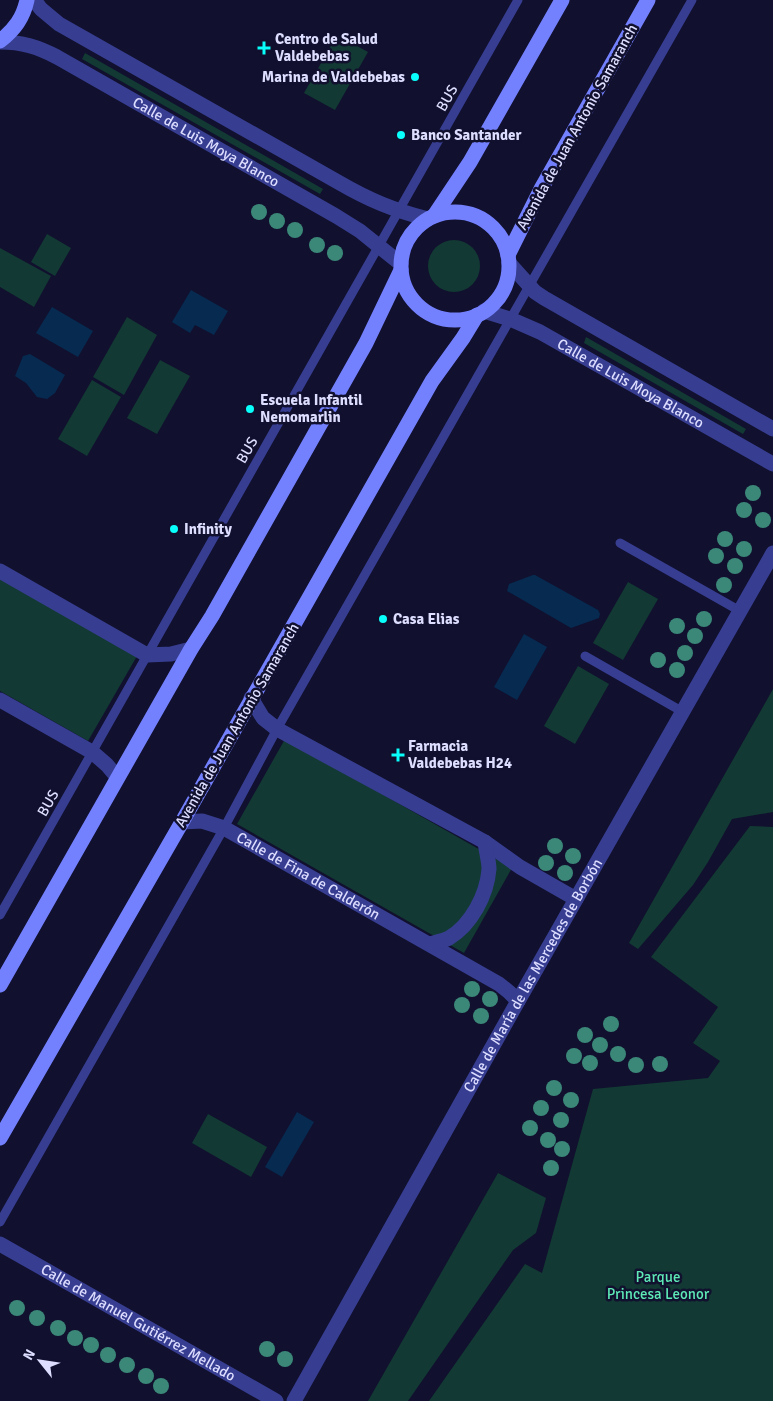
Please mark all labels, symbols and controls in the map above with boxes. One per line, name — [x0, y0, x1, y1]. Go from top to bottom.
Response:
street label: Avenida de Juan Antonio Samaranch — [513, 21, 641, 233]
place label: Centro de Salud Valdebebas — [275, 30, 378, 65]
marker: Centro de Salud Valdebebas — [257, 41, 271, 55]
place label: Marina de Valdebebas — [262, 68, 405, 86]
marker: Marina de Valdebebas — [409, 71, 421, 83]
street label: BUS — [432, 82, 462, 114]
street label: Calle de Luis Moya Blanco — [129, 93, 283, 191]
place label: Banco Santander — [411, 126, 522, 144]
marker: Banco Santander — [395, 129, 407, 141]
street label: Calle de Luis Moya Blanco — [554, 335, 707, 432]
place label: Escuela Infantil Nemomarlin — [260, 391, 363, 426]
marker: Escuela Infantil Nemomarlin — [244, 403, 256, 415]
street label: BUS — [232, 434, 262, 466]
place label: Infinity — [184, 520, 232, 538]
marker: Infinity — [168, 523, 180, 535]
place label: Casa Elias — [393, 610, 460, 628]
marker: Casa Elias — [377, 613, 389, 625]
street label: Avenida de Juan Antonio Samaranch — [171, 620, 303, 830]
place label: Farmacia Valdebebas H24 — [408, 737, 512, 772]
marker: Farmacia Valdebebas H24 — [392, 749, 404, 761]
street label: BUS — [33, 787, 63, 819]
street label: Calle de Fina de Calderón — [233, 828, 383, 924]
street label: Calle de María de las Mercedes de Borbón — [460, 855, 606, 1096]
street label: Calle de Manuel Gutiérrez Mellado — [38, 1260, 239, 1385]
park label: Parque Princesa Leonor — [607, 1268, 710, 1303]
north arrow — [15, 1336, 65, 1386]
text: N — [19, 1346, 39, 1363]

